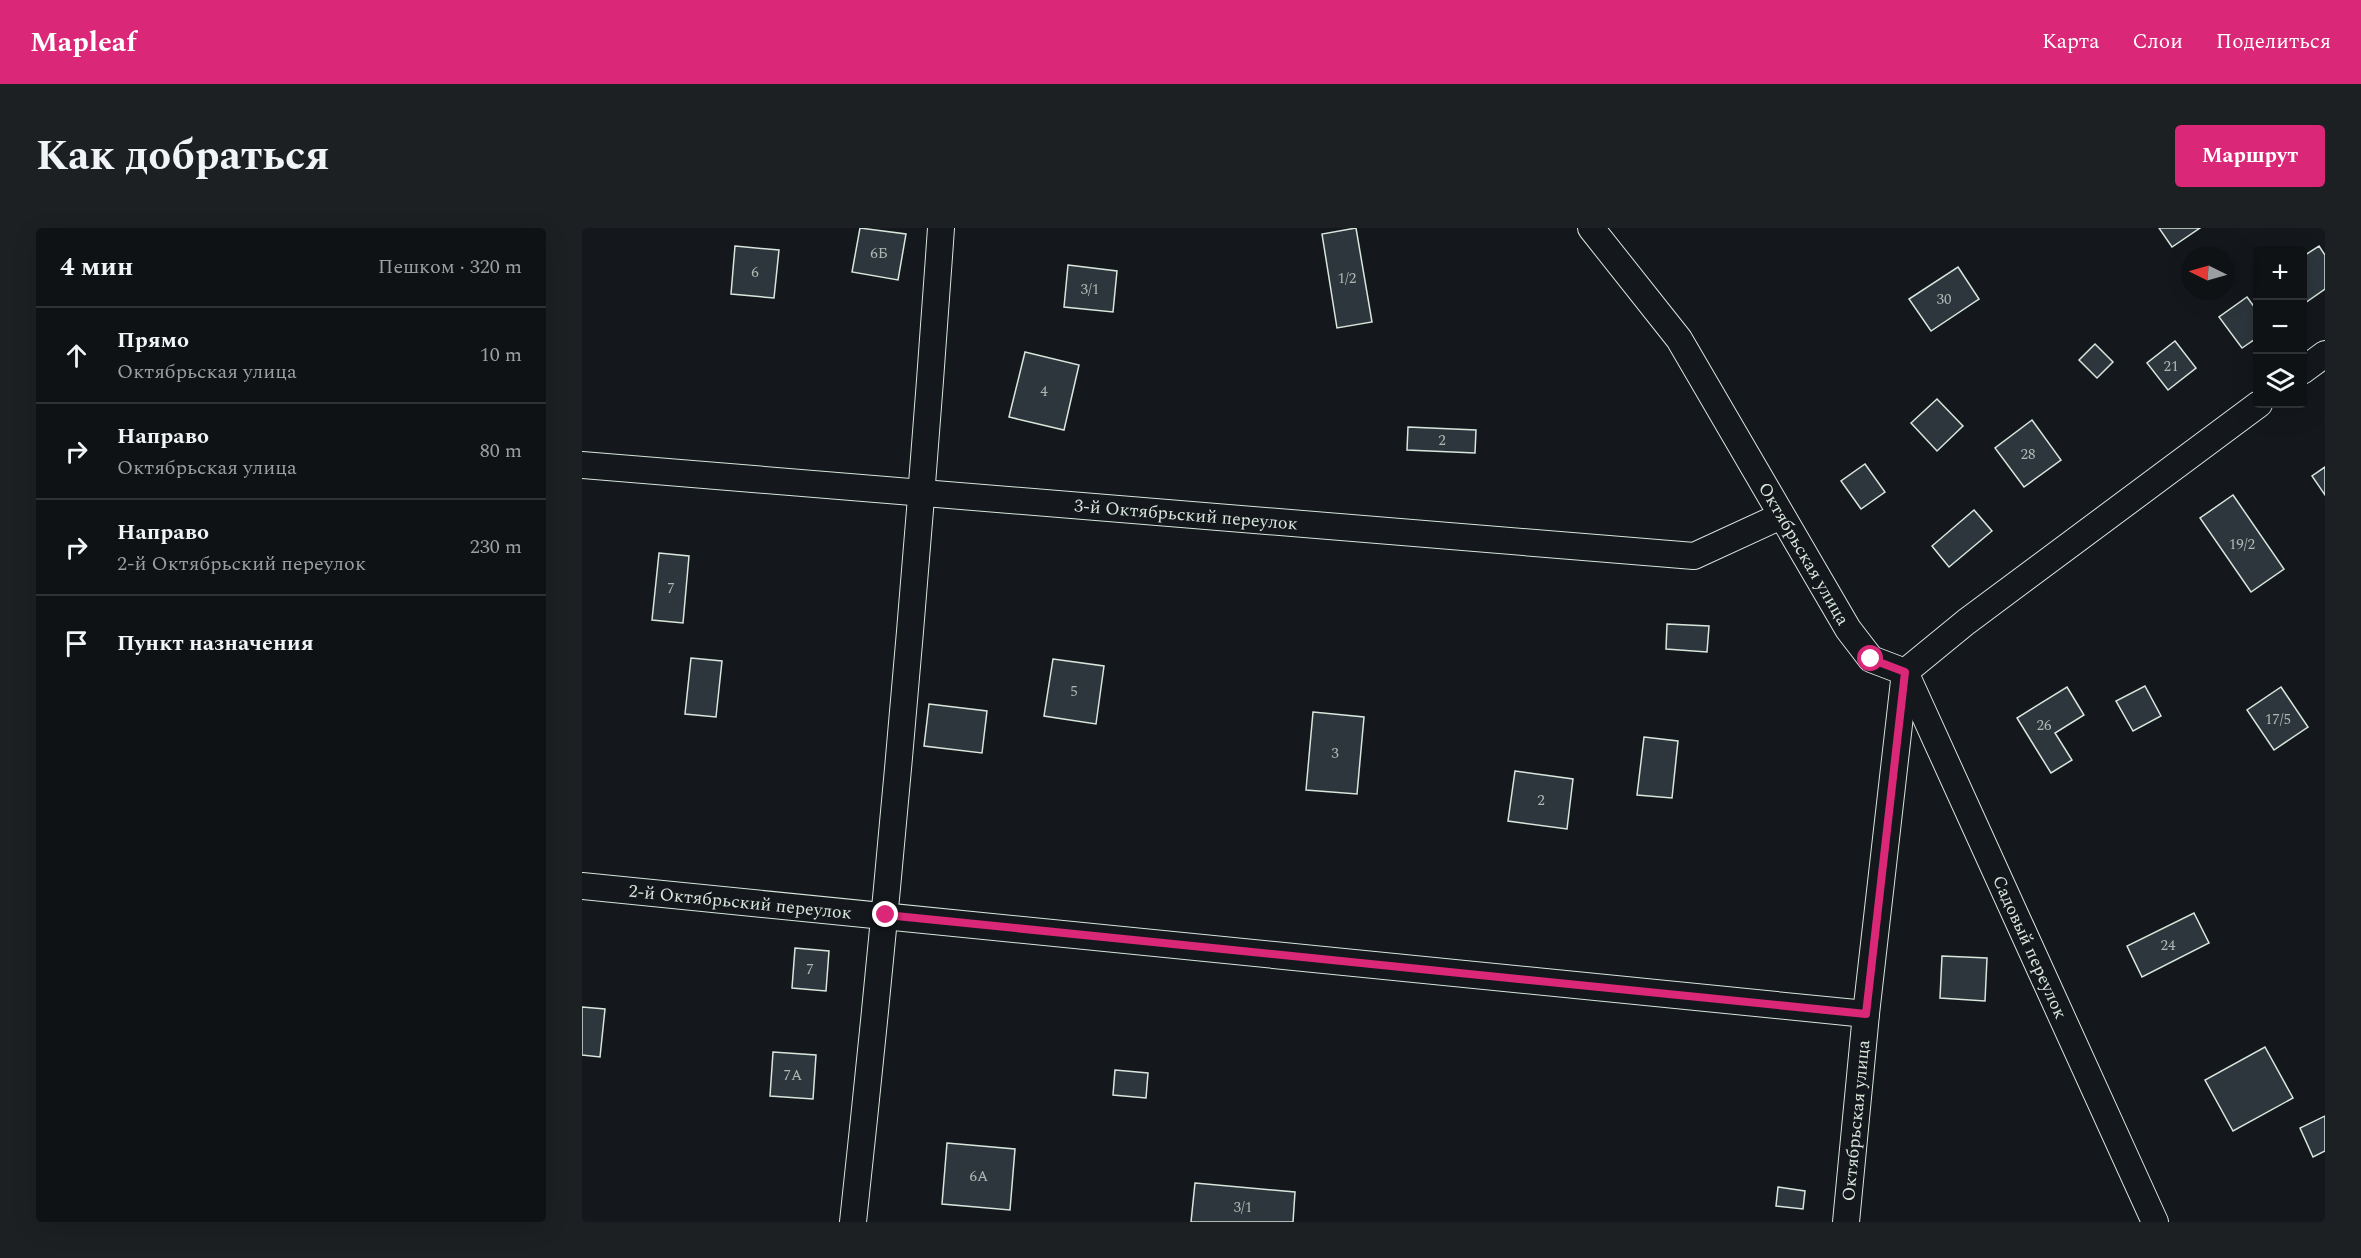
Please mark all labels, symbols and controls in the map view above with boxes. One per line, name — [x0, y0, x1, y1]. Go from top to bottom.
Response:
text: Mapleaf — [30, 21, 137, 64]
text: Карта — [2042, 26, 2099, 58]
text: Слои — [2132, 26, 2183, 58]
text: Поделиться — [2216, 26, 2331, 58]
text: Как добраться — [36, 125, 330, 188]
button: Маршрут — [2175, 125, 2325, 187]
house number: 6Б — [870, 242, 888, 265]
north arrow — [2181, 246, 2235, 300]
map controls — [2253, 246, 2307, 408]
button: + — [2253, 246, 2307, 300]
text: 4 мин — [60, 247, 133, 287]
text: Пешком · 320 m — [378, 252, 522, 282]
house number: 6 — [751, 261, 759, 284]
house number: 1/2 — [1338, 267, 1356, 290]
house number: 3/1 — [1081, 278, 1099, 301]
house number: 30 — [1936, 288, 1952, 311]
button: − — [2253, 300, 2307, 354]
text: Прямо — [117, 324, 189, 357]
icon: ahead — [60, 339, 93, 372]
text: 10 m — [480, 340, 522, 370]
button: layers — [2253, 354, 2307, 408]
house number: 21 — [2163, 355, 2179, 378]
text: Октябрьская улица — [117, 357, 297, 387]
house number: 4 — [1040, 380, 1048, 403]
text: Направо — [117, 420, 209, 453]
house number: 2 — [1438, 429, 1446, 452]
icon: right — [60, 435, 93, 468]
text: 80 m — [480, 436, 522, 466]
house number: 28 — [2020, 443, 2036, 466]
text: Октябрьская улица — [117, 453, 297, 483]
street label: Октябрьская улица — [1752, 477, 1857, 630]
street label: 3-й Октябрьский переулок — [1073, 492, 1299, 537]
text: Направо — [117, 516, 209, 549]
icon: right — [60, 531, 93, 564]
text: 230 m — [470, 532, 522, 562]
house number: 19/2 — [2229, 533, 2255, 556]
text: 2-й Октябрьский переулок — [117, 549, 366, 579]
house number: 7 — [667, 577, 675, 600]
icon: arrive — [60, 627, 93, 660]
text: Пункт назначения — [117, 627, 314, 660]
route start — [1857, 645, 1883, 671]
house number: 5 — [1070, 680, 1078, 703]
house number: 17/5 — [2265, 708, 2291, 731]
house number: 26 — [2036, 714, 2052, 737]
house number: 3 — [1331, 742, 1339, 765]
house number: 2 — [1537, 789, 1545, 812]
street label: Садовый переулок — [1986, 871, 2074, 1023]
street label: 2-й Октябрьский переулок — [627, 877, 853, 926]
route end — [872, 901, 898, 927]
house number: 24 — [2160, 934, 2176, 957]
house number: 7 — [806, 958, 814, 981]
street label: Октябрьская улица — [1835, 1038, 1877, 1202]
house number: 7А — [784, 1064, 802, 1087]
house number: 6А — [970, 1165, 988, 1188]
house number: 3/1 — [1234, 1196, 1252, 1219]

